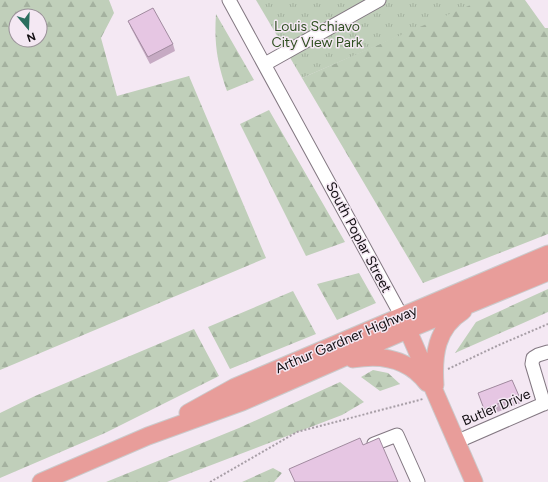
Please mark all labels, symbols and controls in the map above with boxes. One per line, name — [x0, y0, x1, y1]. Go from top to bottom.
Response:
north arrow — [8, 8, 48, 48]
park label: Louis Schiavo City View Park — [272, 18, 363, 51]
text: N — [25, 29, 37, 45]
street label: South Poplar Street — [322, 179, 395, 296]
street label: Arthur Gardner Highway — [273, 302, 420, 377]
street label: Butler Drive — [459, 385, 533, 430]

